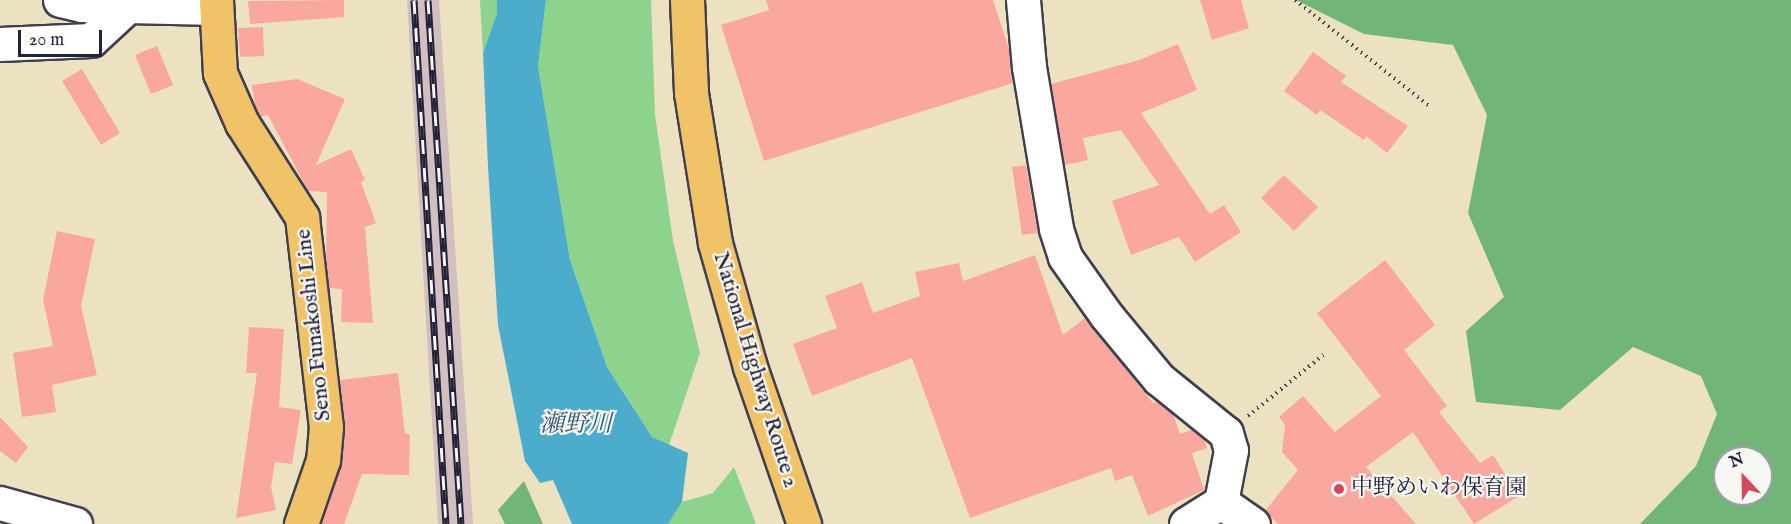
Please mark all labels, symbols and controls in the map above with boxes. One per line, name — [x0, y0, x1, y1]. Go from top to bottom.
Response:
scale bar — [21, 18, 105, 56]
text: 20 m — [29, 29, 64, 52]
street label: Seno Funakoshi Line — [291, 228, 337, 422]
street label: National Highway Route 2 — [707, 249, 803, 491]
water label: 瀬野川 — [540, 411, 612, 439]
north arrow — [1713, 446, 1773, 506]
text: N — [1727, 449, 1747, 473]
place label: 中野めいわ保育園 — [1351, 476, 1527, 502]
marker: 中野めいわ保育園 — [1332, 482, 1346, 496]

